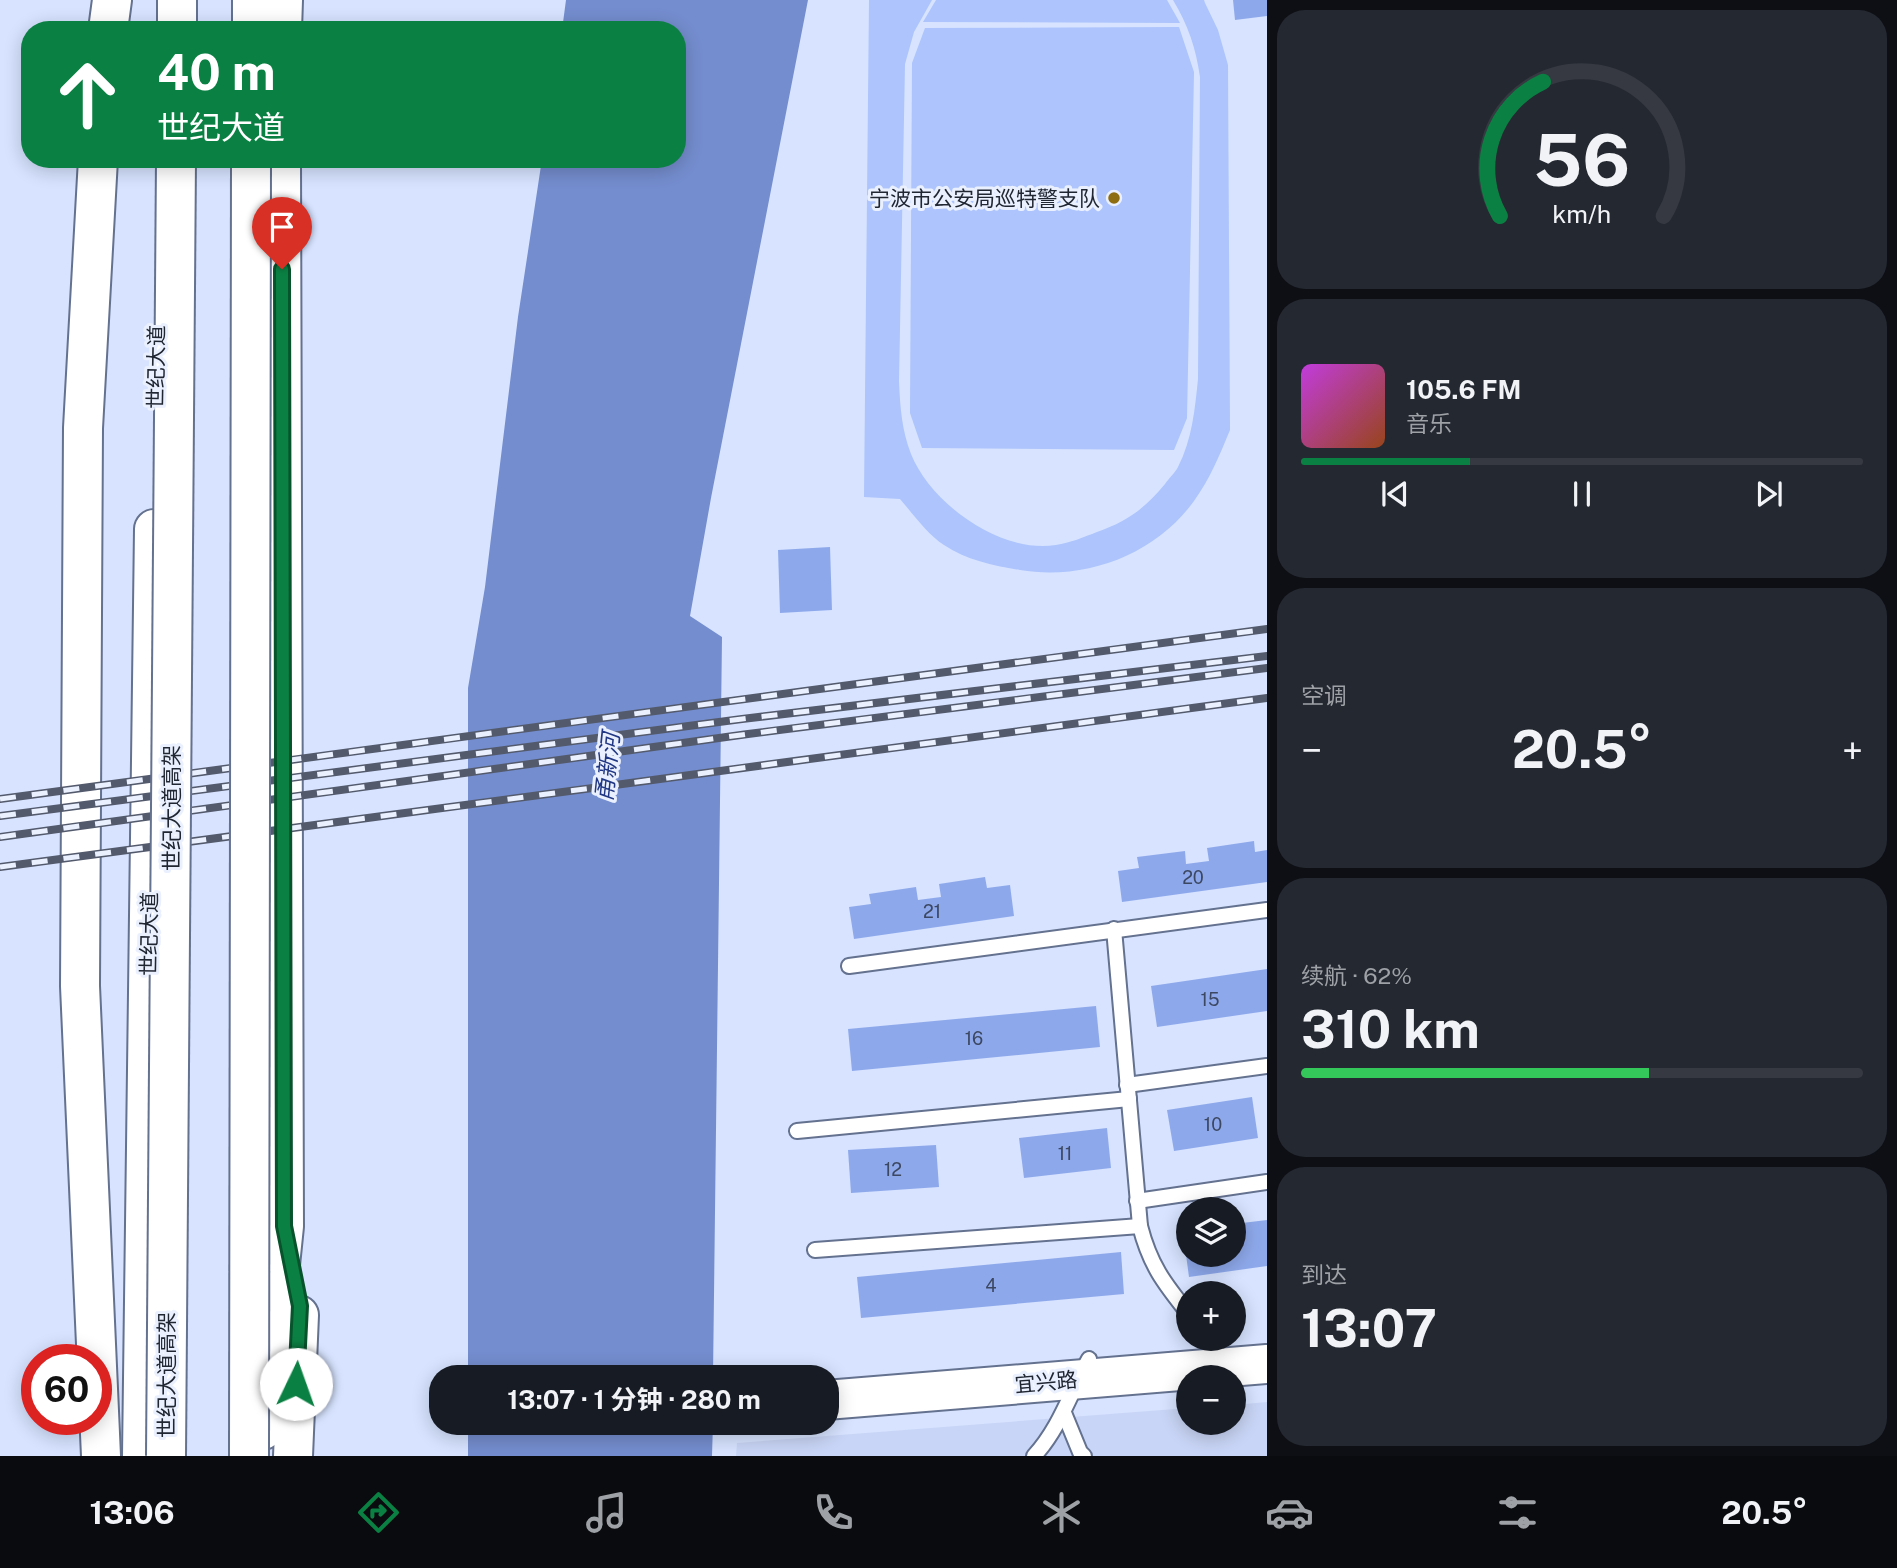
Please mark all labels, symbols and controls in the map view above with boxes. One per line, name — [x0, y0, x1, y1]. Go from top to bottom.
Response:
text: 40 m — [157, 43, 276, 101]
icon: ahead — [42, 49, 133, 140]
text: 世纪大道 — [157, 109, 285, 146]
text: 56 — [1533, 117, 1631, 202]
place label: 宁波市公安局巡特警支队 — [869, 186, 1100, 211]
marker: 宁波市公安局巡特警支队 — [1106, 190, 1122, 206]
pin — [252, 197, 312, 269]
text: km/h — [1553, 198, 1611, 228]
icon: arrive — [263, 208, 301, 246]
street label: 世纪大道 — [143, 325, 169, 409]
text: 105.6 FM — [1406, 374, 1521, 405]
text: 音乐 — [1406, 410, 1452, 437]
icon: previous — [1376, 475, 1414, 513]
icon: pause — [1563, 475, 1601, 513]
icon: next — [1750, 475, 1788, 513]
text: 空调 — [1301, 682, 1347, 709]
text: 20.5° — [1512, 719, 1652, 780]
water label: 甬新河 — [590, 727, 624, 803]
text: − — [1301, 728, 1322, 773]
text: + — [1842, 728, 1863, 773]
street label: 世纪大道高架 — [159, 745, 184, 871]
house number: 20 — [1182, 867, 1204, 888]
street label: 世纪大道 — [136, 892, 162, 976]
house number: 21 — [923, 901, 941, 922]
text: 续航 · 62% — [1301, 962, 1412, 989]
house number: 15 — [1201, 989, 1219, 1010]
text: 310 km — [1301, 999, 1480, 1060]
house number: 16 — [965, 1028, 983, 1049]
house number: 10 — [1204, 1114, 1222, 1135]
house number: 11 — [1058, 1143, 1072, 1164]
house number: 12 — [884, 1159, 902, 1180]
map controls — [1176, 1197, 1246, 1435]
button: layers — [1176, 1197, 1246, 1267]
text: 到达 — [1301, 1261, 1347, 1288]
house number: 4 — [985, 1275, 997, 1296]
button: + — [1176, 1281, 1246, 1351]
text: 13:07 — [1301, 1298, 1437, 1359]
street label: 世纪大道高架 — [154, 1312, 179, 1438]
speed limit sign: 60 — [21, 1344, 112, 1435]
position arrow — [259, 1347, 333, 1421]
button: − — [1176, 1365, 1246, 1435]
street label: 宜兴路 — [1014, 1367, 1078, 1397]
text: 13:07 · 1 分钟 · 280 m — [507, 1384, 761, 1415]
icon: directions — [354, 1488, 403, 1537]
icon: music — [582, 1488, 631, 1537]
icon: phone — [809, 1488, 858, 1537]
icon: climate — [1037, 1488, 1086, 1537]
icon: car — [1265, 1488, 1314, 1537]
icon: filters — [1493, 1488, 1542, 1537]
text: 13:06 — [89, 1494, 175, 1531]
text: 20.5° — [1721, 1494, 1808, 1531]

